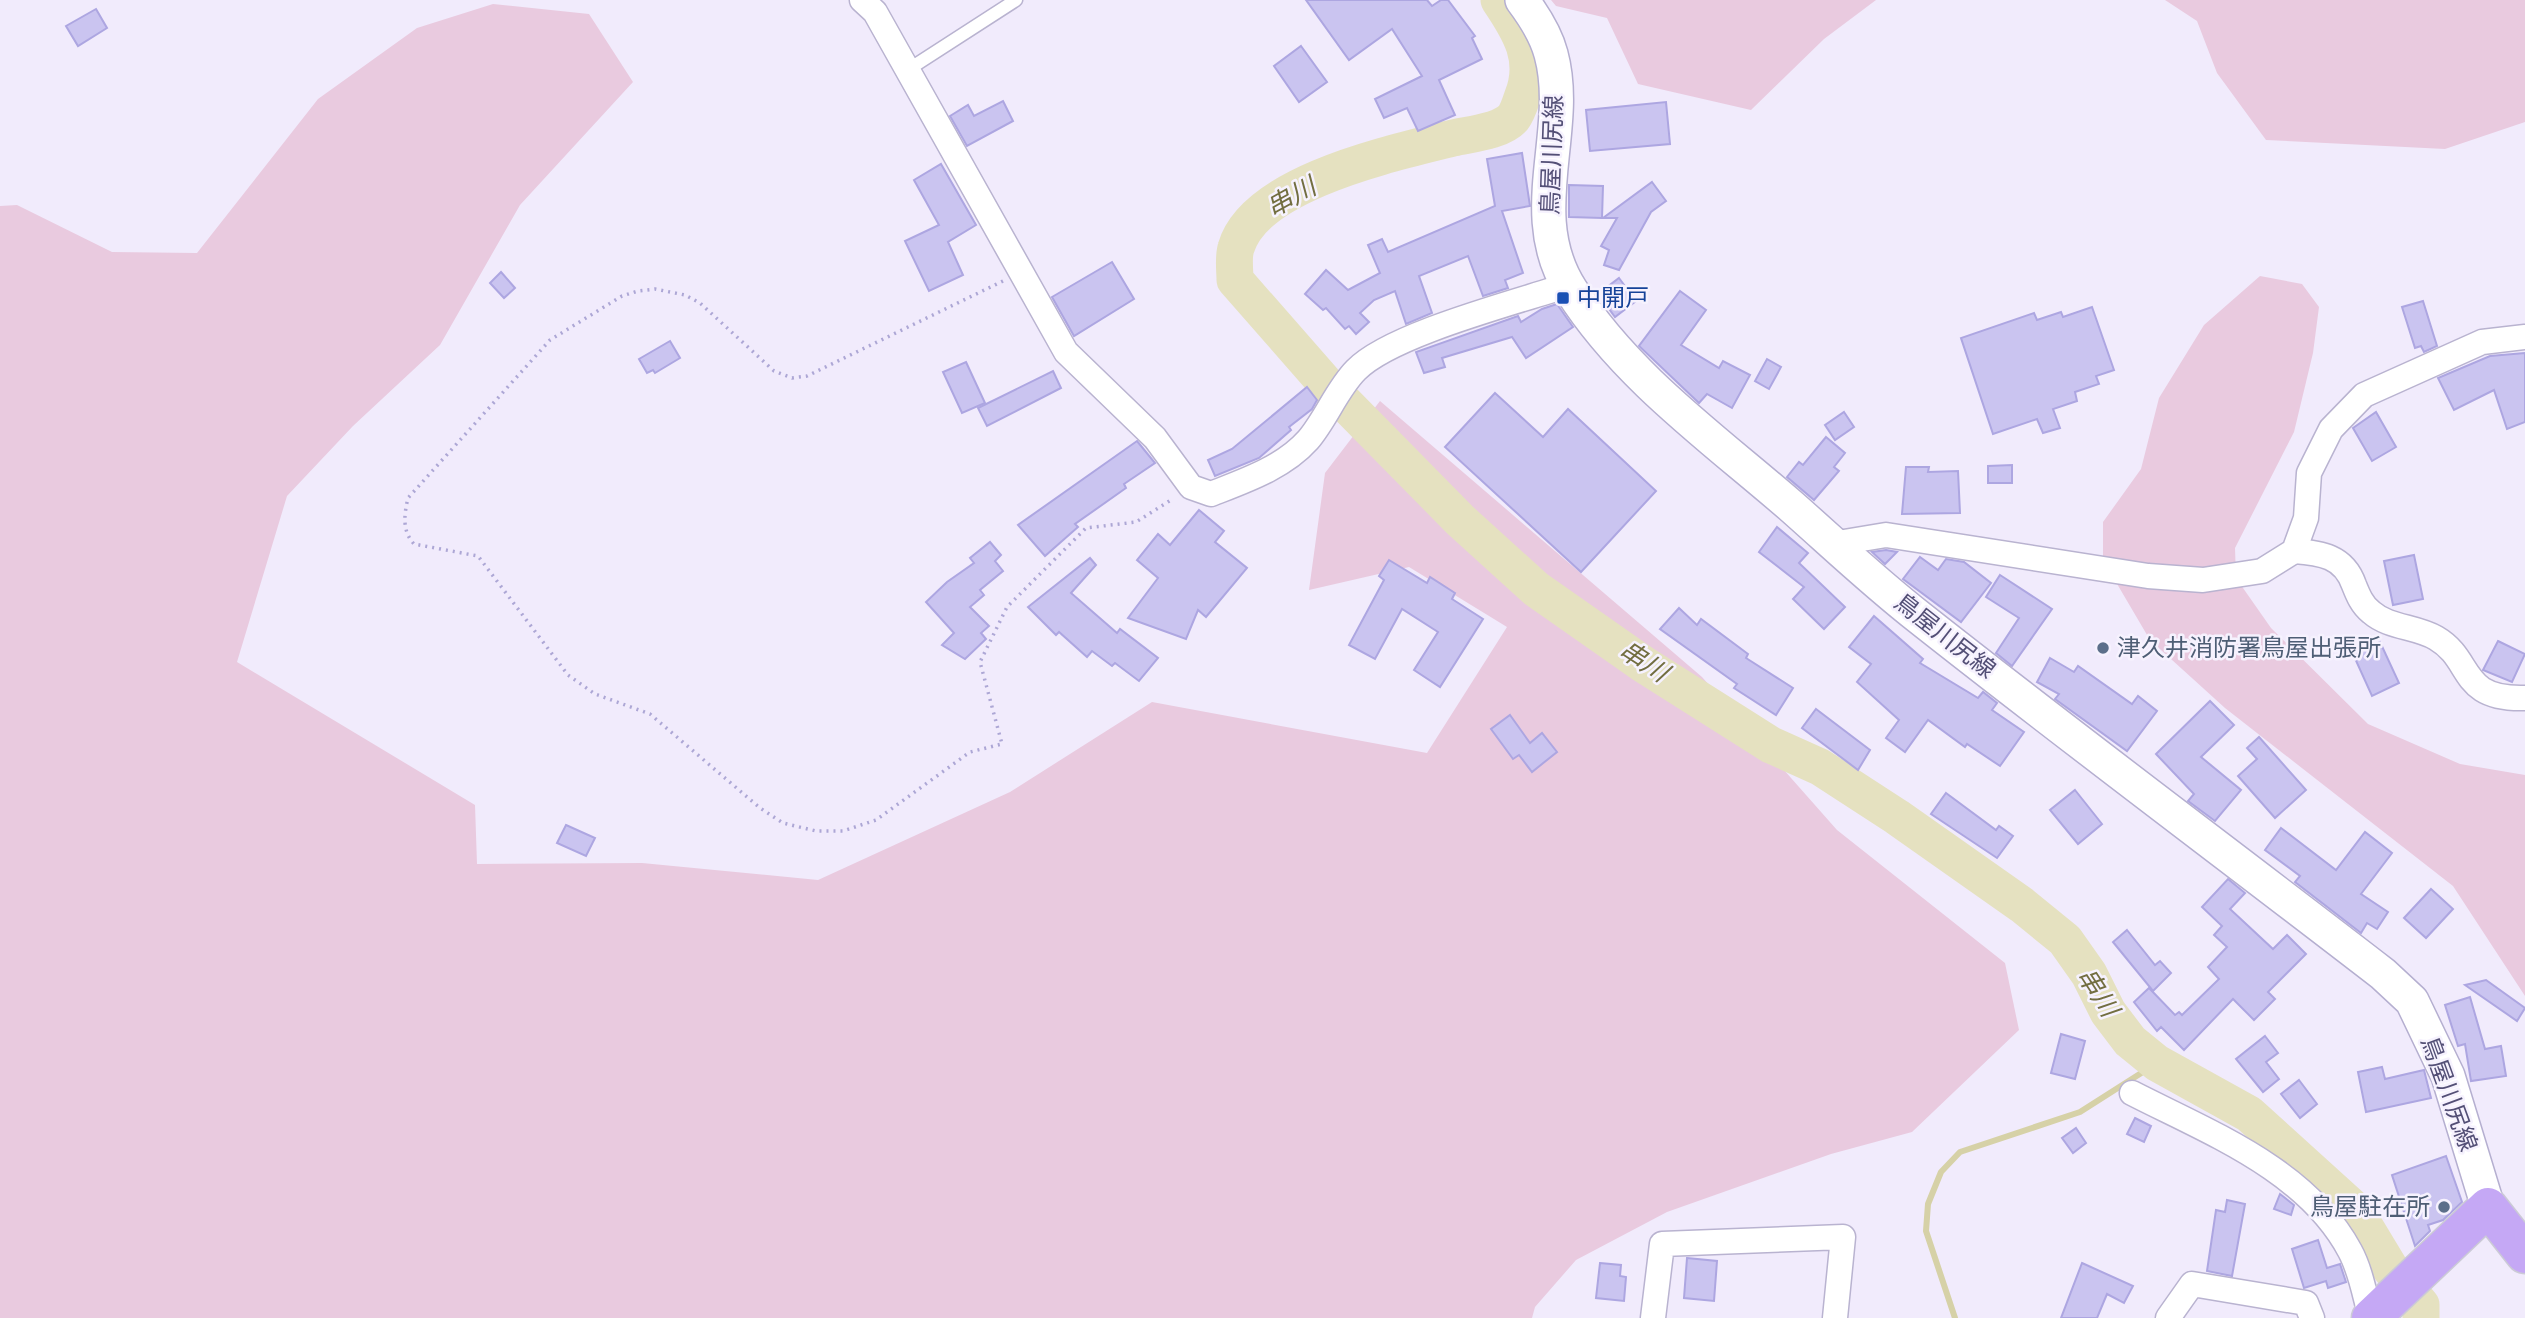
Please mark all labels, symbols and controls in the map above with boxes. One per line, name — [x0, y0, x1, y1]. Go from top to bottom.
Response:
street label: 鳥屋川尻線 — [1532, 94, 1569, 215]
water label: 串川 — [1259, 166, 1325, 224]
place label: 中開戸 — [1577, 280, 1649, 313]
marker: 中開戸 — [1555, 290, 1571, 306]
street label: 鳥屋川尻線 — [1888, 585, 2003, 685]
place label: 津久井消防署鳥屋出張所 — [2117, 630, 2381, 663]
water label: 串川 — [1613, 631, 1679, 691]
marker: 津久井消防署鳥屋出張所 — [2095, 640, 2111, 656]
water label: 串川 — [2070, 960, 2130, 1026]
street label: 鳥屋川尻線 — [2414, 1031, 2486, 1156]
place label: 鳥屋駐在所 — [2310, 1189, 2430, 1222]
marker: 鳥屋駐在所 — [2436, 1199, 2452, 1215]

